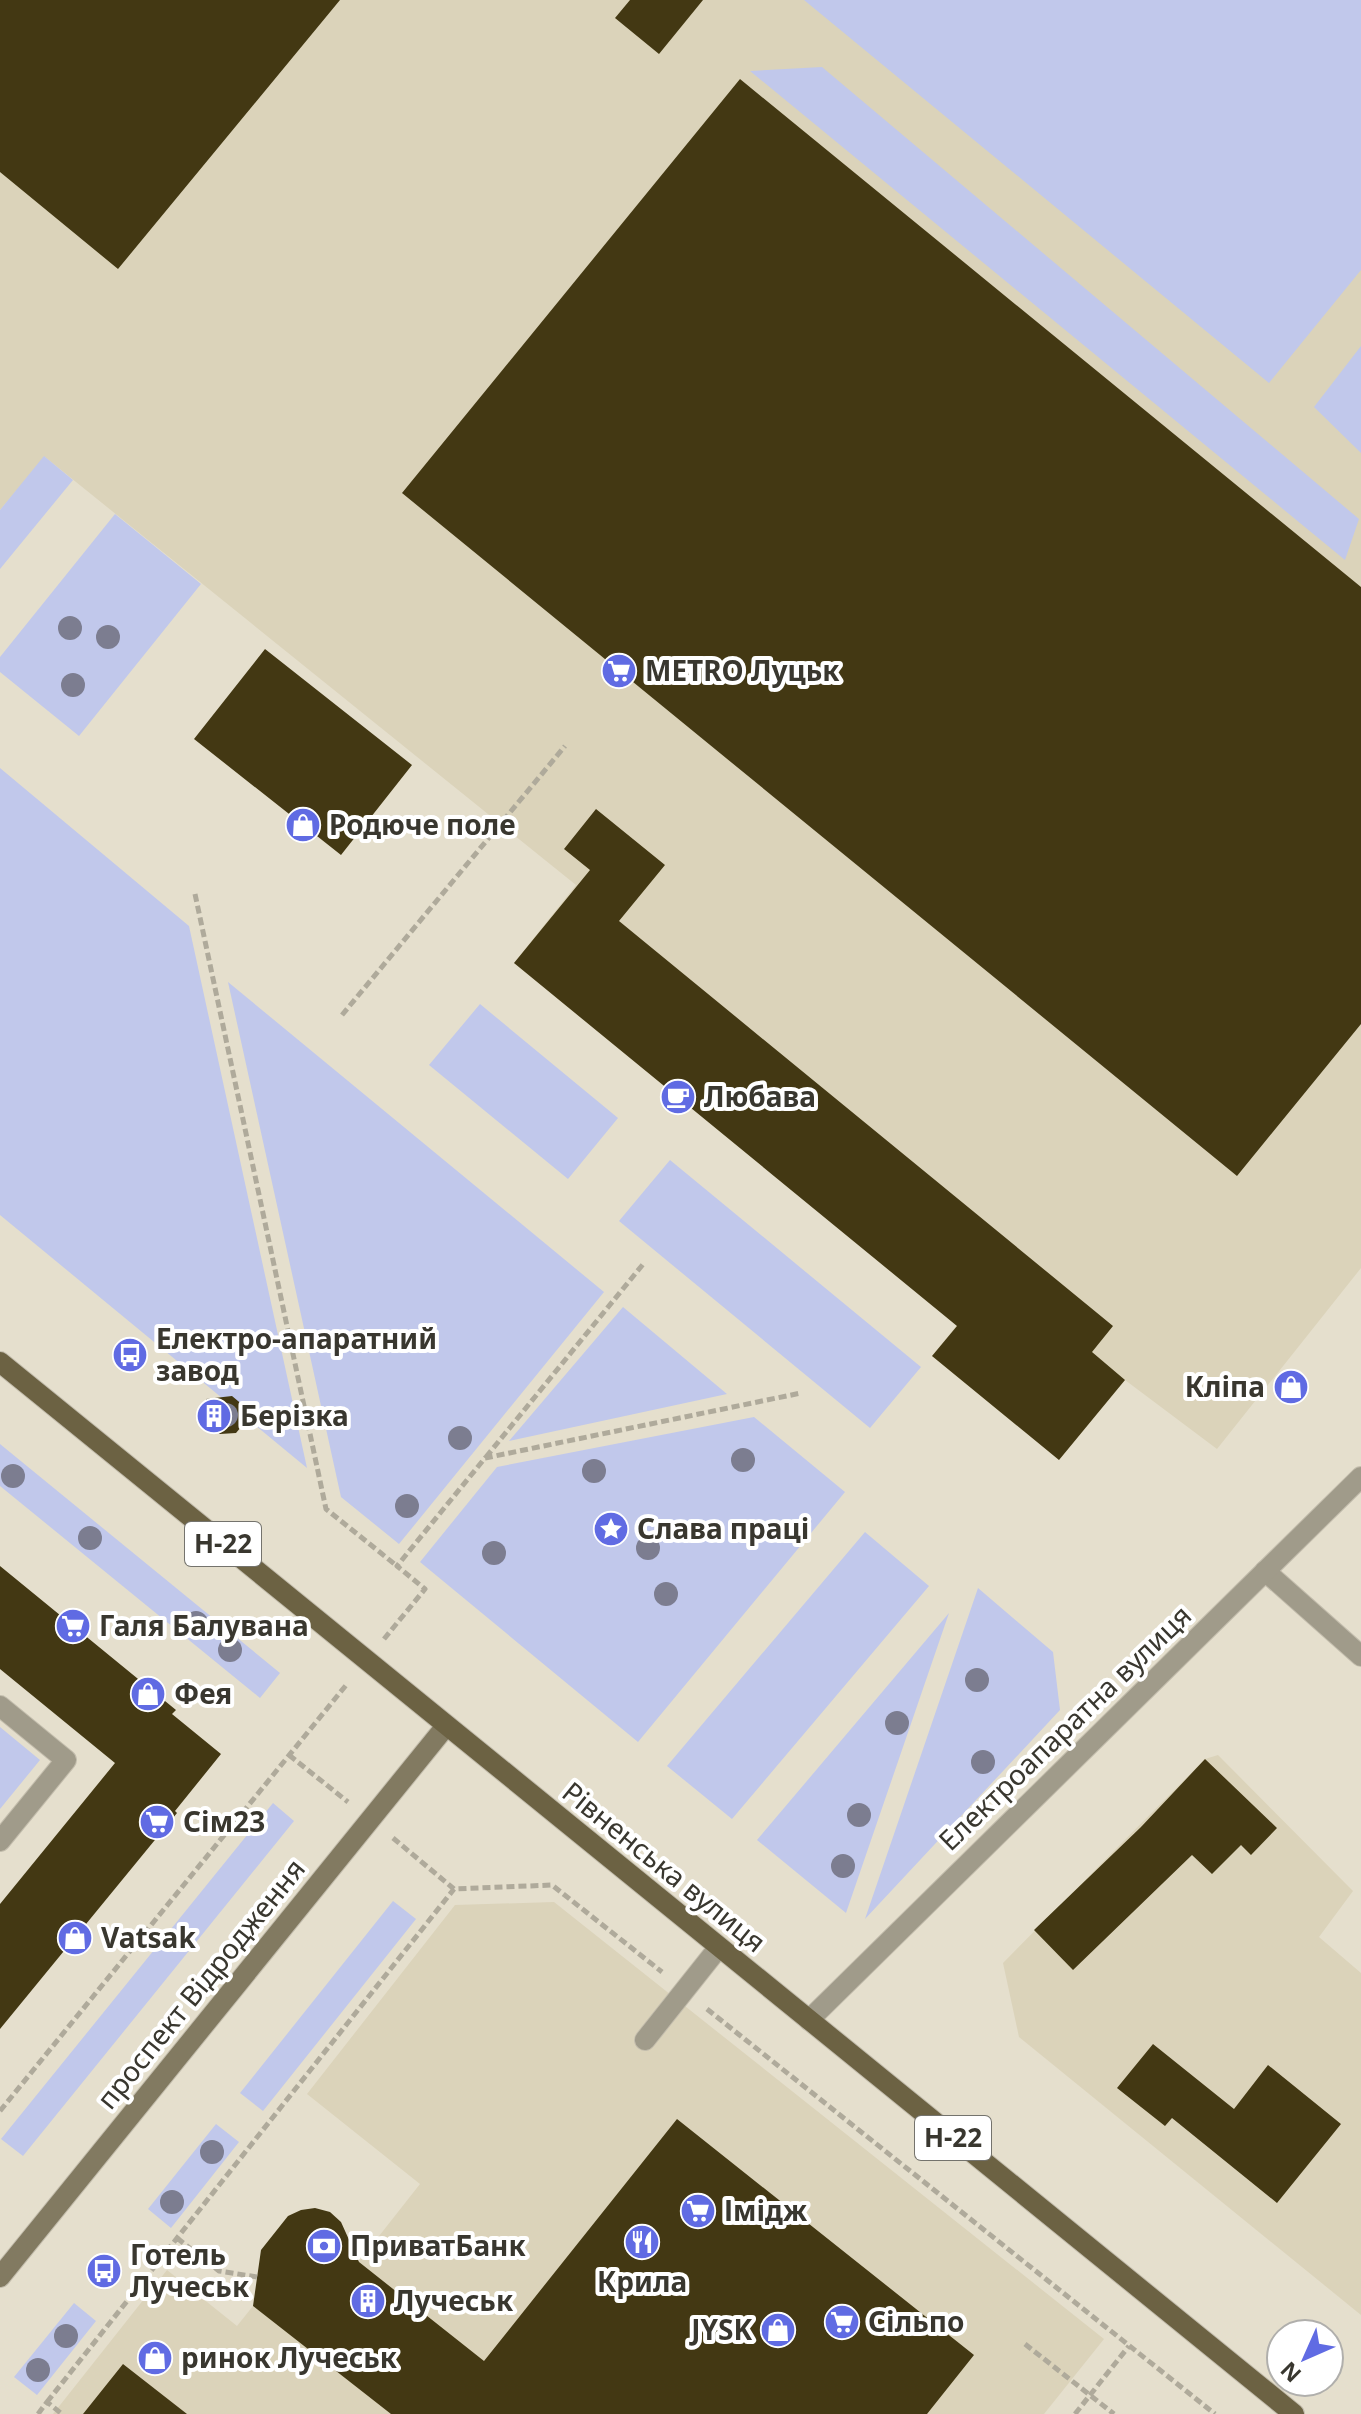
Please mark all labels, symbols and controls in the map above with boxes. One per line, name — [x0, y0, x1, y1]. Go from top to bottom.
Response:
place label: METRO Луцьк — [645, 651, 840, 689]
supermarket icon: METRO Луцьк — [600, 652, 638, 690]
place label: Родюче поле — [329, 805, 516, 843]
shop icon: Родюче поле — [284, 806, 322, 844]
place label: Любава — [704, 1077, 816, 1115]
cafe icon: Любава — [659, 1078, 697, 1116]
place label: Електро-апаратний завод — [156, 1319, 437, 1389]
bus stop icon: Електро-апаратний завод — [111, 1336, 149, 1374]
place label: Кліпа — [1185, 1367, 1265, 1405]
shop icon: Кліпа — [1272, 1368, 1310, 1406]
place label: Берізка — [240, 1396, 349, 1434]
building icon: Берізка — [195, 1397, 233, 1435]
place label: Слава праці — [637, 1509, 809, 1547]
place icon: Слава праці — [592, 1510, 630, 1548]
road number: Н-22 — [185, 1522, 261, 1566]
street label: Електроапаратна вулиця — [930, 1596, 1199, 1858]
place label: Галя Балувана — [99, 1606, 309, 1644]
supermarket icon: Галя Балувана — [54, 1607, 92, 1645]
place label: Фея — [174, 1674, 232, 1712]
shop icon: Фея — [129, 1675, 167, 1713]
street label: Рівненська вулиця — [555, 1772, 774, 1960]
place label: Сім23 — [183, 1802, 265, 1840]
supermarket icon: Сім23 — [138, 1803, 176, 1841]
street label: проспект Відродження — [87, 1850, 313, 2116]
place label: Vatsak — [101, 1918, 196, 1956]
shop icon: Vatsak — [56, 1919, 94, 1957]
road number: Н-22 — [915, 2116, 991, 2160]
place label: Імідж — [724, 2191, 808, 2229]
supermarket icon: Імідж — [679, 2192, 717, 2230]
restaurant icon: Крила — [623, 2223, 661, 2261]
place label: ПриватБанк — [350, 2226, 526, 2264]
bank icon: ПриватБанк — [305, 2227, 343, 2265]
place label: Готель Лучеськ — [130, 2235, 250, 2305]
bus stop icon: Готель Лучеськ — [85, 2252, 123, 2290]
place label: Крила — [597, 2262, 687, 2300]
place label: Лучеськ — [394, 2281, 514, 2319]
building icon: Лучеськ — [349, 2282, 387, 2320]
place label: Сільпо — [868, 2302, 964, 2340]
supermarket icon: Сільпо — [823, 2303, 861, 2341]
place label: JYSK — [688, 2310, 752, 2348]
shop icon: JYSK — [759, 2311, 797, 2349]
north arrow — [1265, 2318, 1345, 2398]
place label: ринок Лучеськ — [181, 2338, 398, 2376]
shop icon: ринок Лучеськ — [136, 2339, 174, 2377]
text: N — [1273, 2356, 1307, 2390]

